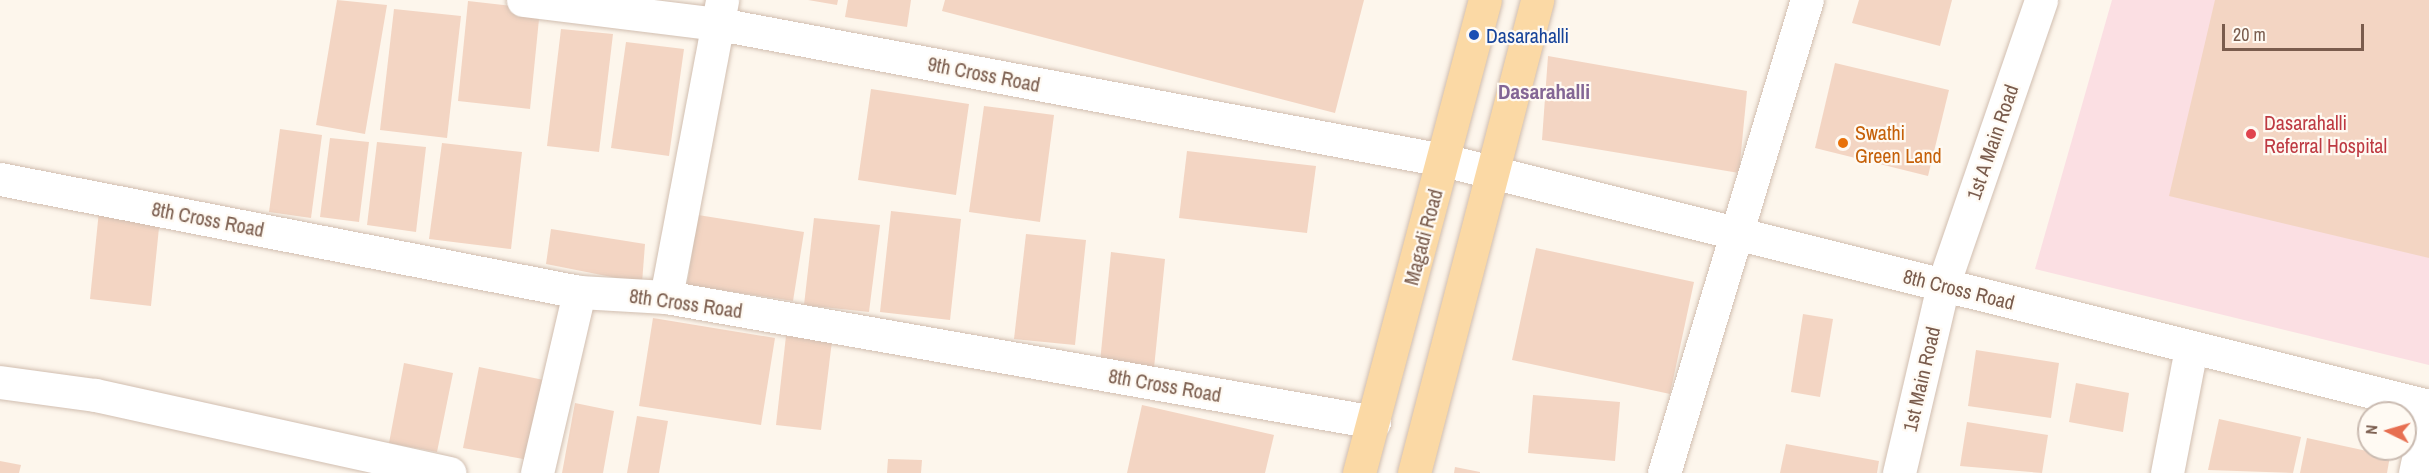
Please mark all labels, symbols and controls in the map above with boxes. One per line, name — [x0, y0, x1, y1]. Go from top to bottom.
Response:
scale bar — [2225, 12, 2368, 50]
text: 20 m — [2233, 22, 2266, 47]
place label: Dasarahalli — [1486, 23, 1569, 47]
marker: Dasarahalli — [1467, 28, 1481, 42]
street label: 9th Cross Road — [926, 51, 1042, 97]
district label: Dasarahalli — [1498, 79, 1590, 105]
street label: 1st A Main Road — [1961, 80, 2023, 204]
place label: Dasarahalli Referral Hospital — [2264, 110, 2387, 157]
place label: Swathi Green Land — [1855, 120, 1942, 167]
marker: Dasarahalli Referral Hospital — [2242, 125, 2260, 143]
marker: Swathi Green Land — [1836, 136, 1850, 150]
street label: Magadi Road — [1399, 186, 1447, 288]
street label: 8th Cross Road — [150, 196, 266, 242]
street label: 8th Cross Road — [1901, 264, 2017, 314]
street label: 8th Cross Road — [628, 283, 744, 323]
street label: 1st Main Road — [1897, 324, 1945, 434]
street label: 8th Cross Road — [1107, 363, 1223, 407]
north arrow — [2357, 401, 2417, 461]
text: N — [2360, 424, 2382, 435]

